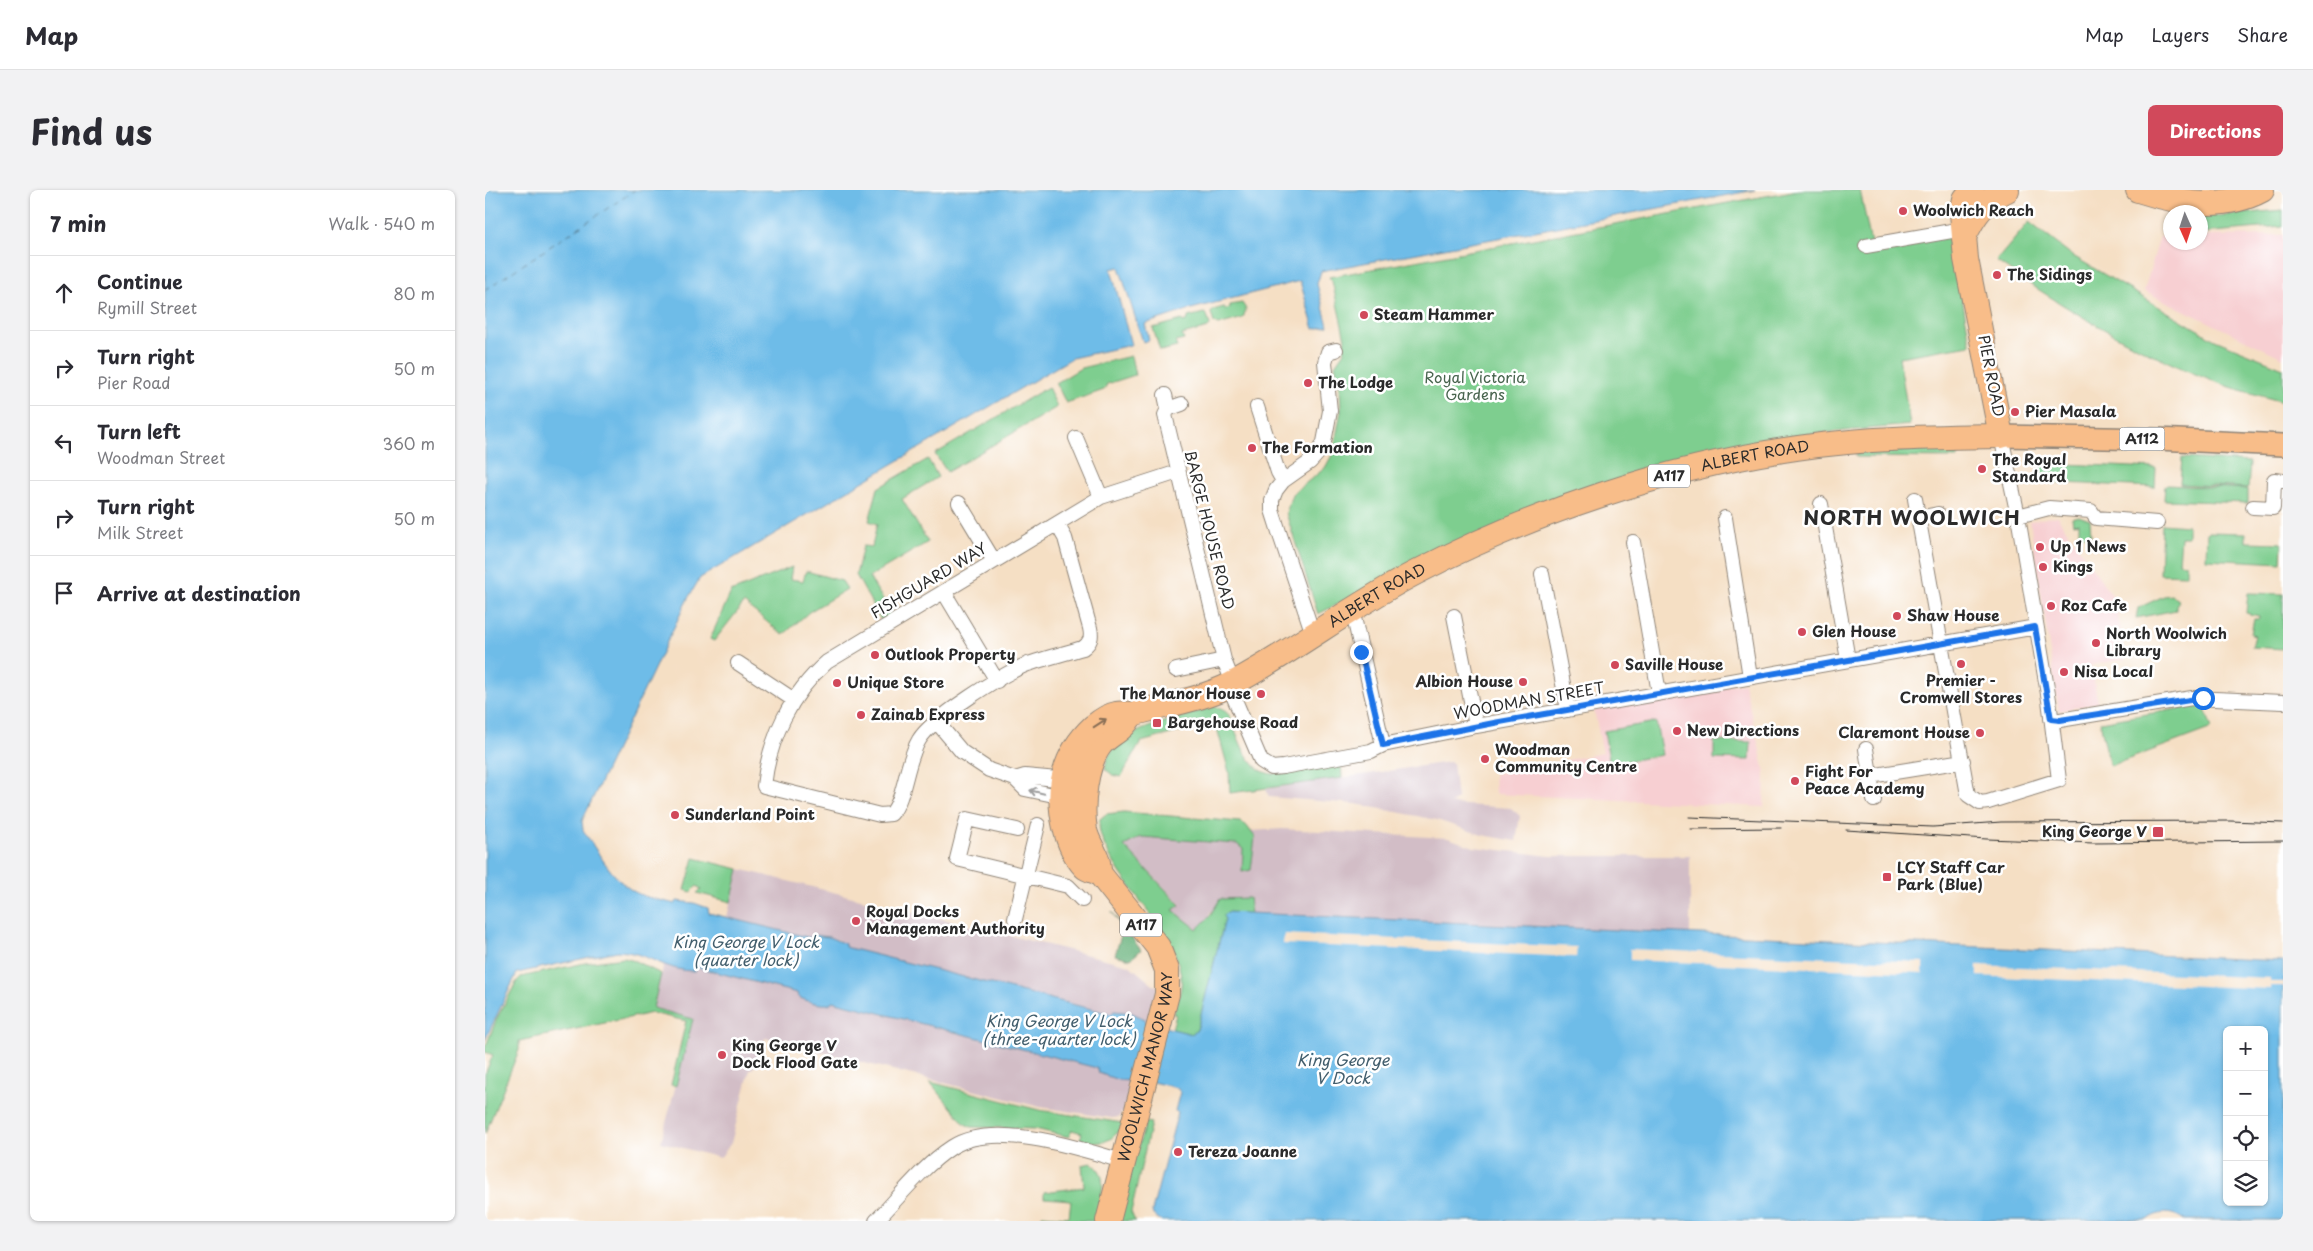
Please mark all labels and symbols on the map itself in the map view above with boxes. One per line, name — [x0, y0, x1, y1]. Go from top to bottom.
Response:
place label: Woolwich Reach — [1913, 198, 2034, 221]
marker: Woolwich Reach — [1897, 205, 1909, 217]
north arrow — [2163, 205, 2208, 250]
place label: The Sidings — [2007, 262, 2092, 285]
marker: The Sidings — [1991, 269, 2003, 281]
place label: Steam Hammer — [1374, 302, 1495, 325]
marker: Steam Hammer — [1358, 309, 1370, 321]
street label: PIER ROAD — [1973, 333, 2012, 419]
park label: Royal Victoria Gardens — [1424, 365, 1526, 405]
place label: The Lodge — [1318, 370, 1393, 393]
marker: The Lodge — [1302, 377, 1314, 389]
place label: Pier Masala — [2025, 399, 2117, 422]
marker: Pier Masala — [2009, 406, 2021, 418]
road number: A112 — [2119, 428, 2165, 450]
street label: ALBERT ROAD — [1698, 433, 1811, 476]
place label: The Formation — [1262, 435, 1373, 458]
marker: The Formation — [1246, 442, 1258, 454]
place label: The Royal Standard — [1992, 447, 2066, 487]
street label: BARGE HOUSE ROAD — [1180, 448, 1241, 612]
marker: The Royal Standard — [1976, 463, 1988, 475]
road number: A117 — [1648, 464, 1690, 488]
district label: NORTH WOOLWICH — [1803, 502, 2021, 532]
place label: Up 1 News — [2050, 534, 2126, 557]
street label: FISHGUARD WAY — [866, 536, 991, 624]
marker: Up 1 News — [2034, 541, 2046, 553]
place label: Kings — [2053, 554, 2093, 577]
street label: ALBERT ROAD — [1323, 556, 1429, 632]
marker: Kings — [2037, 561, 2049, 573]
place label: Roz Cafe — [2061, 593, 2127, 616]
marker: Roz Cafe — [2045, 600, 2057, 612]
place label: Shaw House — [1907, 603, 2000, 626]
marker: Shaw House — [1891, 610, 1903, 622]
place label: Glen House — [1812, 619, 1896, 642]
place label: North Woolwich Library — [2106, 621, 2227, 661]
marker: Glen House — [1796, 626, 1808, 638]
marker: North Woolwich Library — [2090, 637, 2102, 649]
route end — [1350, 641, 1373, 664]
place label: Outlook Property — [885, 642, 1016, 665]
marker: Outlook Property — [869, 649, 881, 661]
place label: Saville House — [1625, 652, 1723, 675]
marker: Premier - Cromwell Stores — [1955, 658, 1967, 670]
marker: Saville House — [1609, 659, 1621, 671]
place label: Nisa Local — [2074, 659, 2153, 682]
marker: Nisa Local — [2058, 666, 2070, 678]
place label: Premier - Cromwell Stores — [1900, 668, 2022, 708]
place label: Albion House — [1414, 669, 1513, 692]
place label: Unique Store — [847, 670, 944, 693]
street label: WOODMAN STREET — [1452, 675, 1607, 724]
marker: Albion House — [1517, 676, 1529, 688]
marker: Unique Store — [831, 677, 843, 689]
place label: The Manor House — [1120, 681, 1251, 704]
route start — [2192, 687, 2215, 710]
marker: The Manor House — [1255, 688, 1267, 700]
place label: Zainab Express — [871, 702, 985, 725]
marker: Zainab Express — [855, 709, 867, 721]
place label: Bargehouse Road — [1167, 710, 1298, 733]
marker: Bargehouse Road — [1151, 717, 1163, 729]
one-way arrow — [1093, 718, 1107, 728]
place label: New Directions — [1687, 718, 1799, 741]
place label: Claremont House — [1838, 720, 1970, 743]
marker: New Directions — [1671, 725, 1683, 737]
marker: Claremont House — [1974, 727, 1986, 739]
place label: Woodman Community Centre — [1495, 737, 1637, 777]
marker: Woodman Community Centre — [1479, 753, 1491, 765]
place label: Fight For Peace Academy — [1805, 759, 1925, 799]
marker: Fight For Peace Academy — [1789, 775, 1801, 787]
one-way arrow — [1029, 787, 1045, 796]
place label: Sunderland Point — [685, 802, 815, 825]
marker: Sunderland Point — [669, 809, 681, 821]
place label: King George V — [2042, 819, 2147, 842]
marker: King George V — [2151, 825, 2165, 839]
place label: LCY Staff Car Park (Blue) — [1897, 855, 2005, 895]
marker: LCY Staff Car Park (Blue) — [1881, 871, 1893, 883]
place label: Royal Docks Management Authority — [866, 899, 1045, 939]
road number: A117 — [1120, 914, 1162, 936]
marker: Royal Docks Management Authority — [850, 915, 862, 927]
water label: King George V Lock (quarter lock) — [673, 929, 820, 971]
street label: WOOLWICH MANOR WAY — [1111, 972, 1177, 1164]
water label: King George V Lock (three-quarter lock) — [982, 1008, 1136, 1050]
place label: King George V Dock Flood Gate — [732, 1033, 858, 1073]
water label: King George V Dock — [1297, 1047, 1391, 1089]
marker: King George V Dock Flood Gate — [716, 1049, 728, 1061]
place label: Tereza Joanne — [1188, 1139, 1297, 1162]
marker: Tereza Joanne — [1172, 1146, 1184, 1158]

